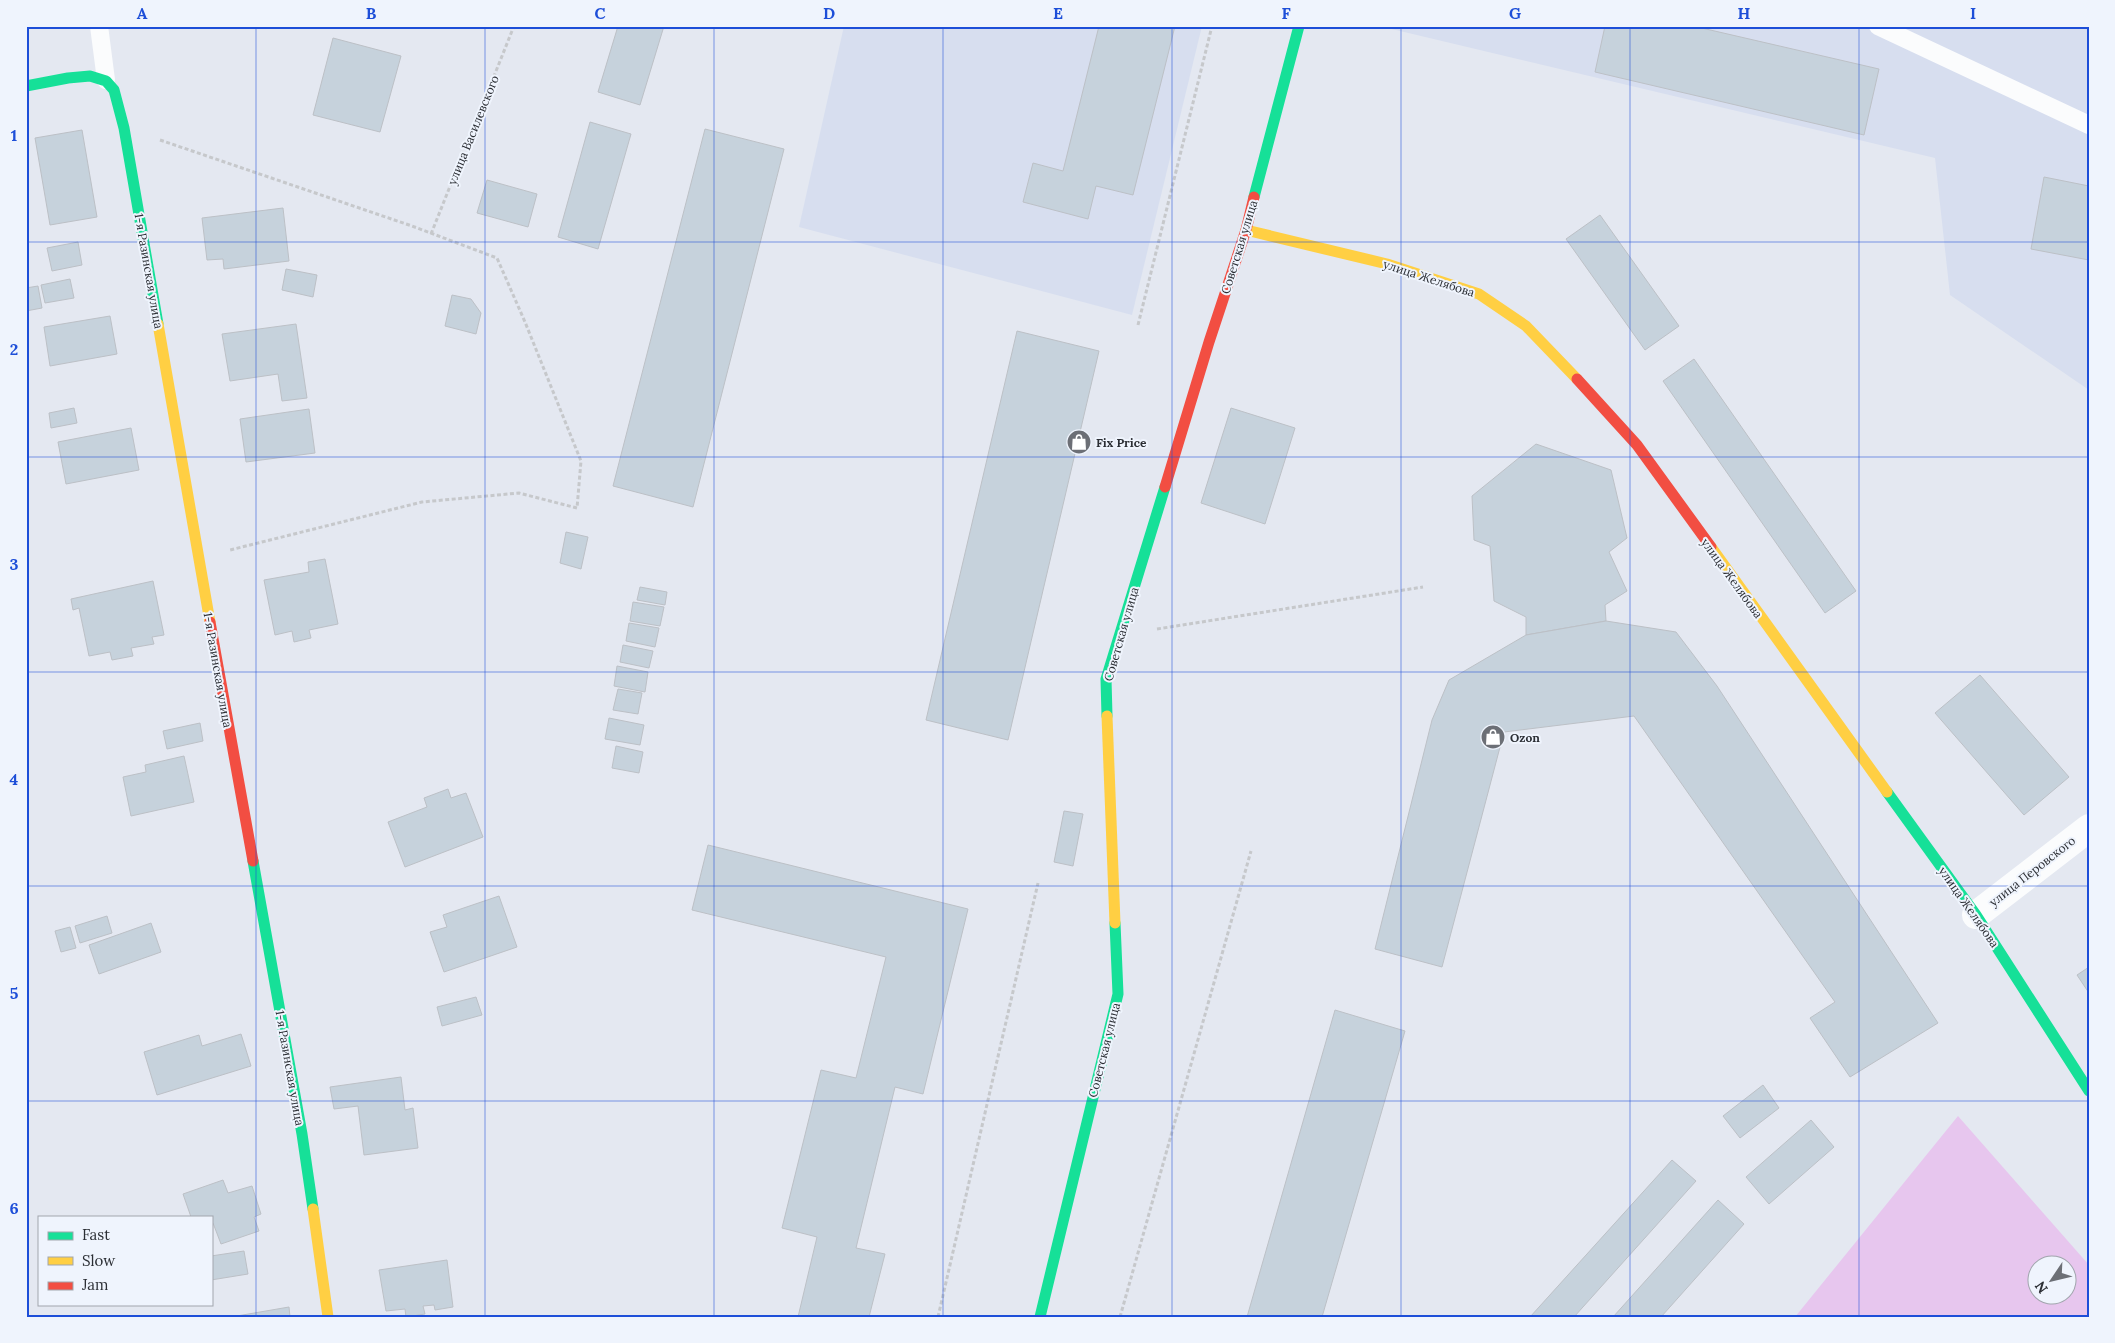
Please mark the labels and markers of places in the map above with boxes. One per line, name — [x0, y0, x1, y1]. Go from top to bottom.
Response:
shop icon: Fix Price — [1066, 429, 1092, 455]
place label: Fix Price — [1096, 435, 1147, 450]
shop icon: Ozon — [1480, 724, 1506, 750]
place label: Ozon — [1510, 730, 1540, 745]

